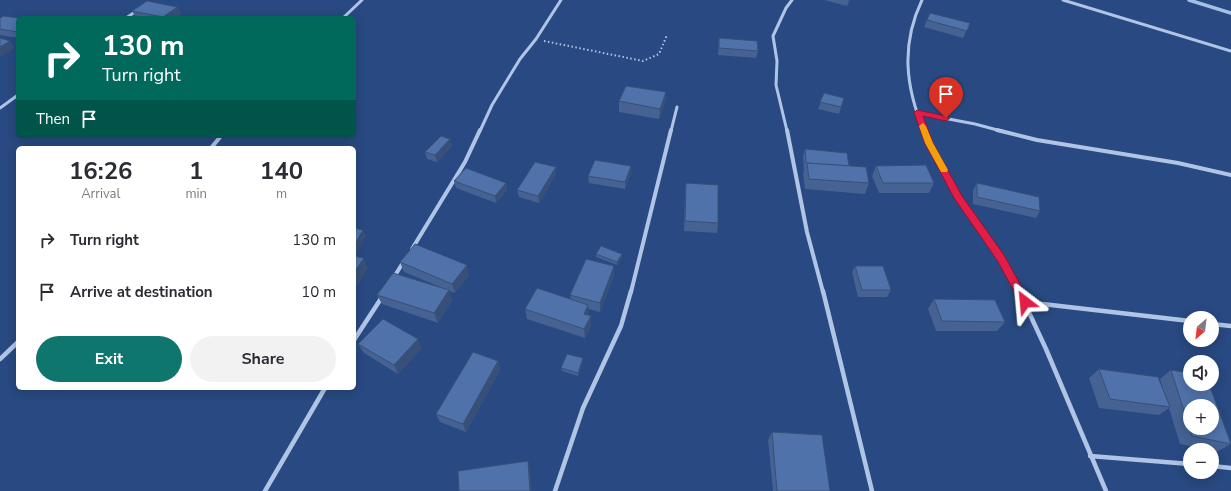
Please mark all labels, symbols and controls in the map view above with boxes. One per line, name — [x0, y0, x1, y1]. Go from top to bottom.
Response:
text: 130 m — [102, 27, 185, 65]
icon: right — [36, 32, 88, 84]
text: Turn right — [102, 63, 181, 87]
pin — [929, 77, 963, 118]
icon: arrive — [935, 83, 957, 105]
icon: arrive — [78, 108, 100, 130]
text: Then — [36, 109, 70, 129]
text: 16:26 — [69, 155, 132, 187]
text: 1 — [189, 155, 203, 187]
text: 140 — [260, 155, 303, 187]
text: Arrival — [81, 185, 120, 203]
text: min — [185, 185, 207, 203]
text: m — [276, 185, 287, 203]
icon: right — [36, 229, 58, 251]
text: Turn right — [70, 230, 139, 250]
text: 130 m — [292, 230, 336, 250]
icon: arrive — [36, 281, 58, 303]
position arrow — [1004, 281, 1046, 323]
text: Arrive at destination — [70, 282, 213, 302]
text: 10 m — [301, 282, 336, 302]
north arrow — [1183, 311, 1219, 347]
map controls — [1183, 311, 1219, 479]
button: Exit — [36, 336, 182, 382]
button: Share — [190, 336, 336, 382]
button: sound — [1183, 355, 1219, 391]
button: + — [1183, 399, 1219, 435]
button: − — [1183, 443, 1219, 479]

